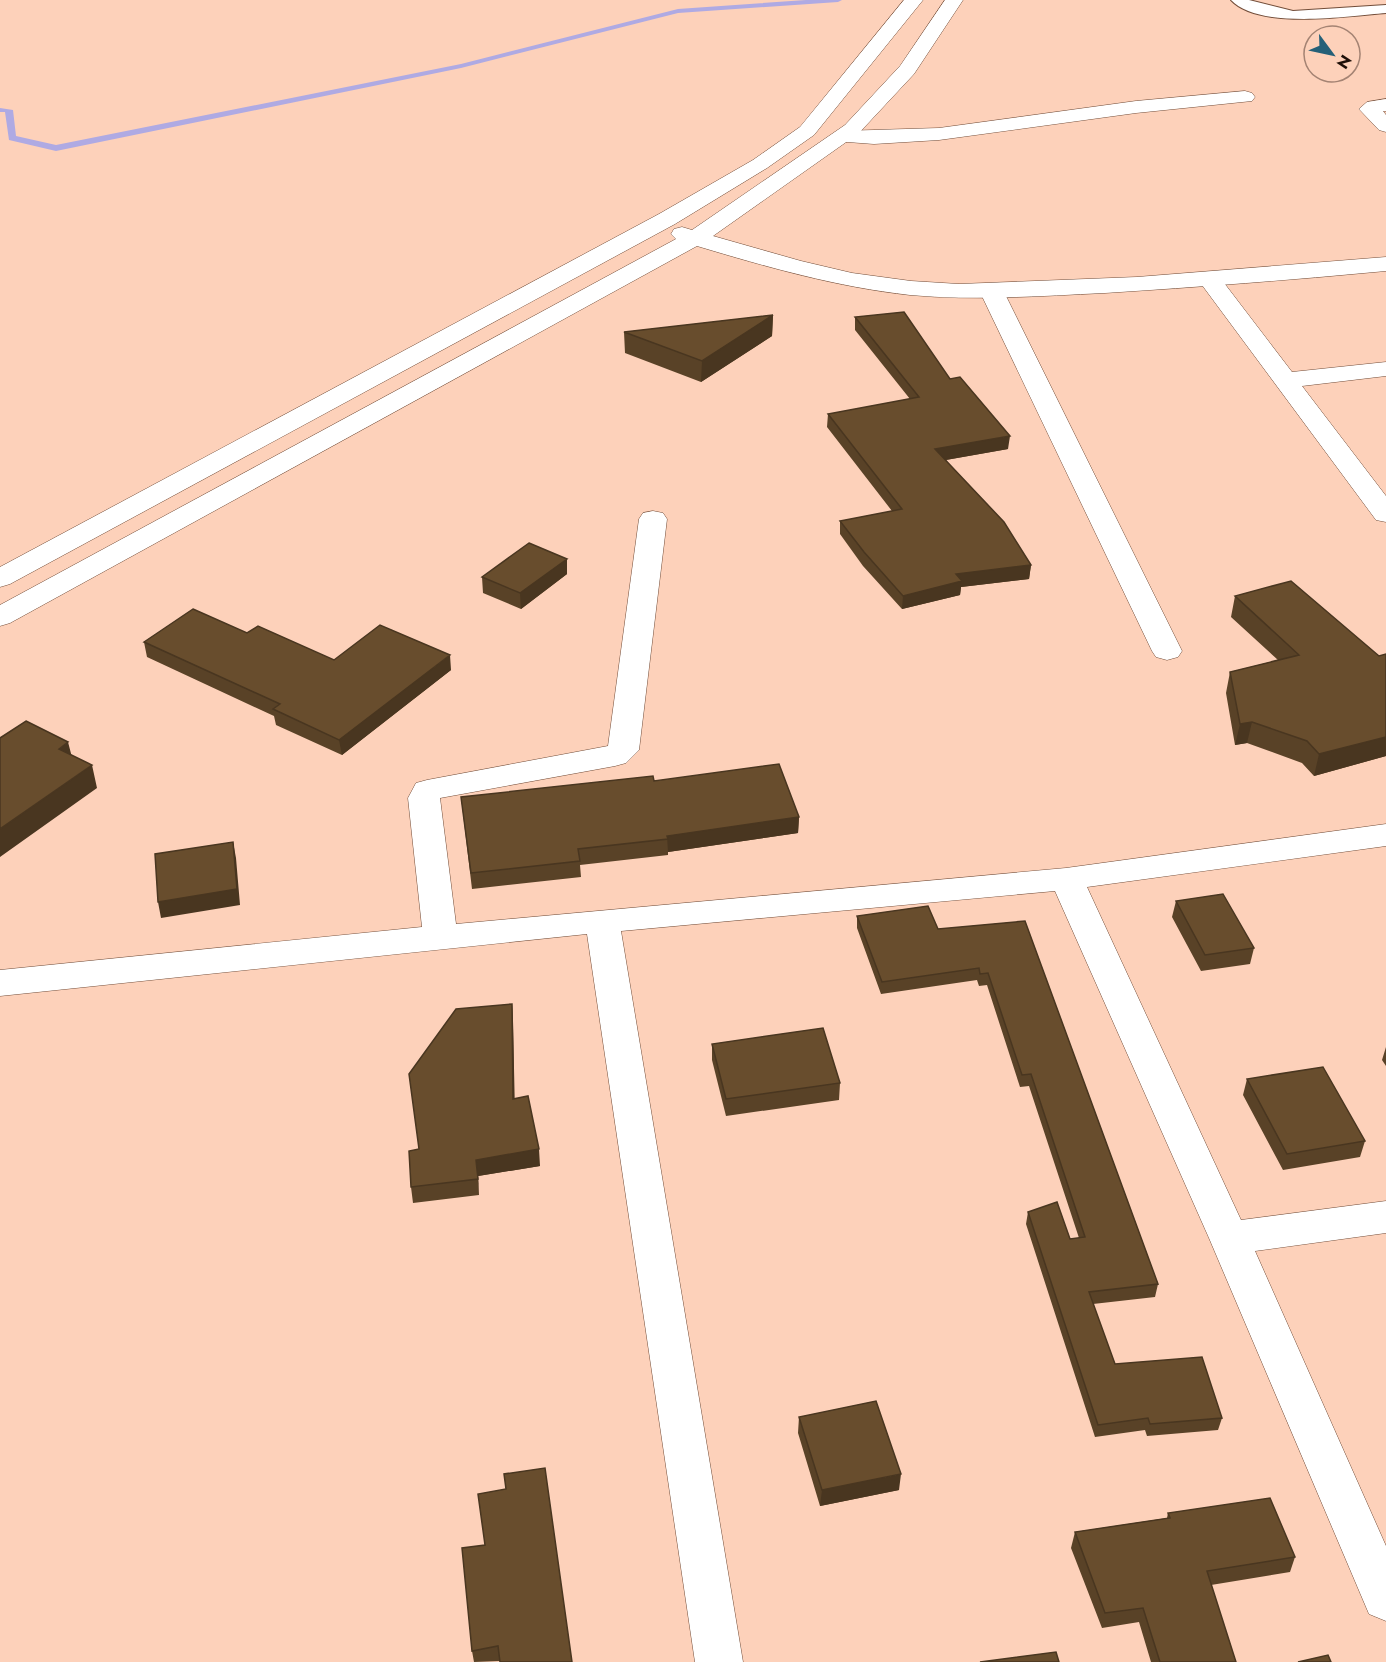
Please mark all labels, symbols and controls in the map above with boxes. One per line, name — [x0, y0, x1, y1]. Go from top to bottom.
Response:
north arrow — [1302, 24, 1362, 84]
text: N — [1331, 50, 1357, 73]

